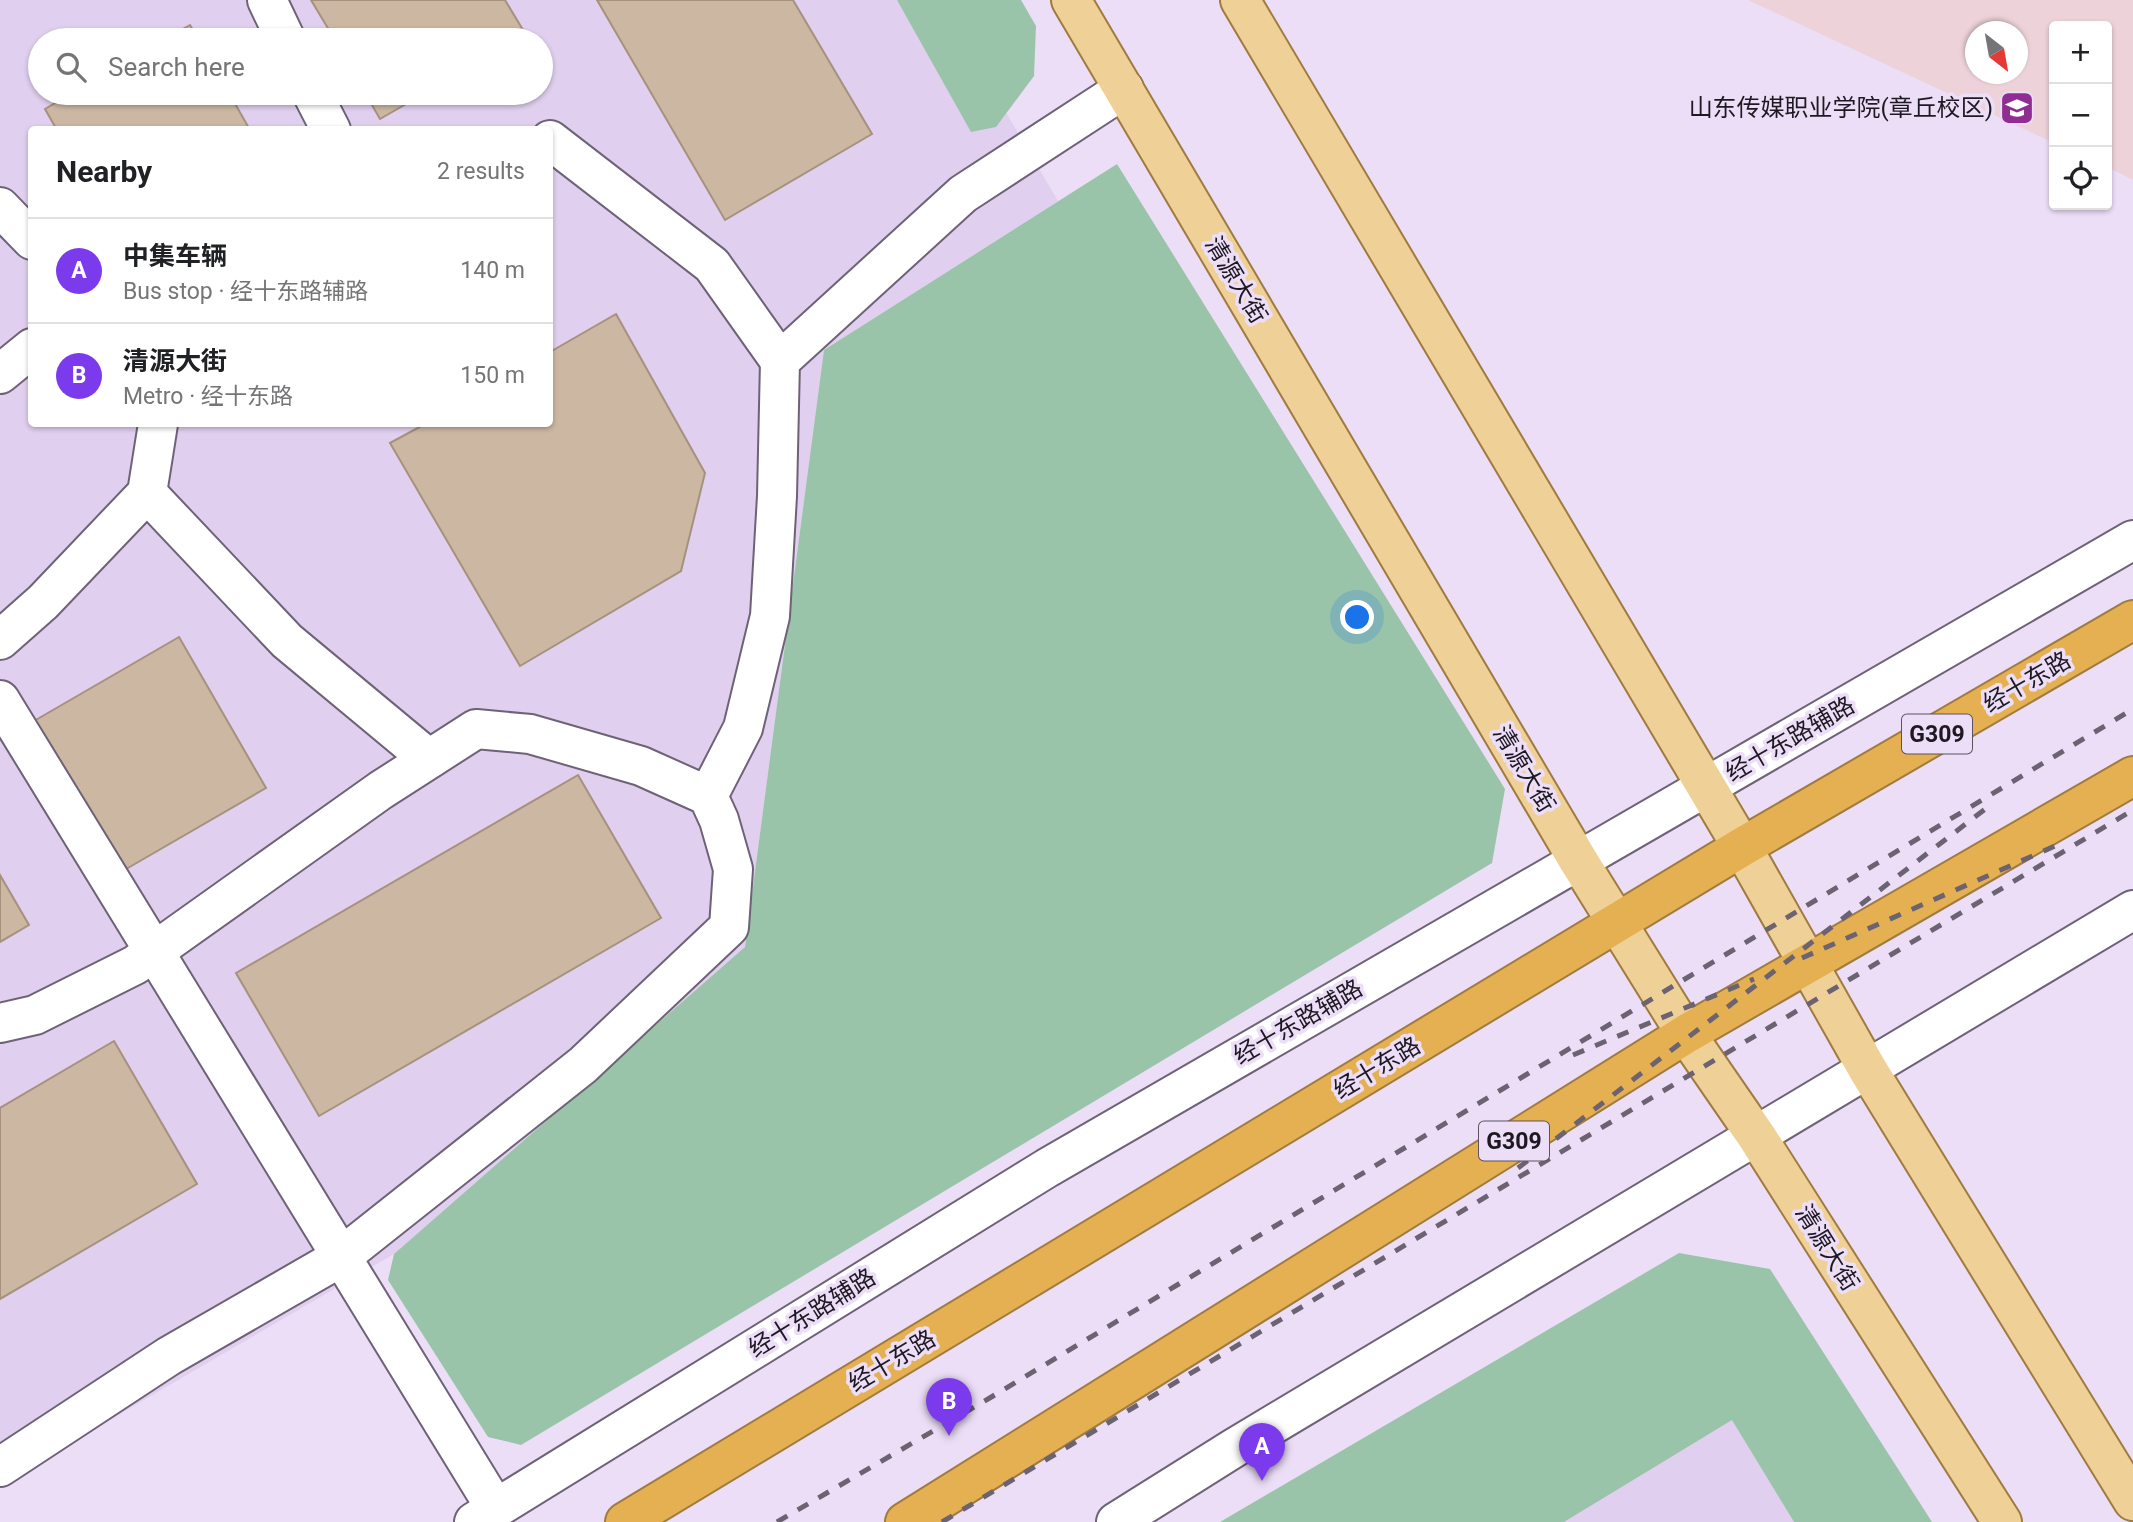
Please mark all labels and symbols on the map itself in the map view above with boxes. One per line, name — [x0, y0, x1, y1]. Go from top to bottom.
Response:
north arrow — [1965, 21, 2028, 84]
school or university icon: 山东传媒职业学院(章丘校区) — [1998, 89, 2036, 127]
place label: 山东传媒职业学院(章丘校区) — [1688, 94, 1993, 122]
street label: 清源大街 — [1199, 232, 1273, 328]
your location — [1340, 600, 1374, 634]
street label: 经十东路 — [1978, 646, 2076, 718]
street label: 经十东路辅路 — [1721, 691, 1859, 787]
road number: G309 — [1902, 714, 1972, 754]
street label: 清源大街 — [1487, 721, 1561, 817]
street label: 经十东路辅路 — [1229, 974, 1367, 1070]
street label: 经十东路 — [1329, 1031, 1425, 1105]
road number: G309 — [1479, 1122, 1549, 1160]
street label: 清源大街 — [1790, 1200, 1864, 1296]
street label: 经十东路辅路 — [744, 1263, 880, 1363]
street label: 经十东路 — [844, 1324, 940, 1398]
pin: B — [926, 1378, 972, 1436]
pin: A — [1239, 1423, 1285, 1481]

